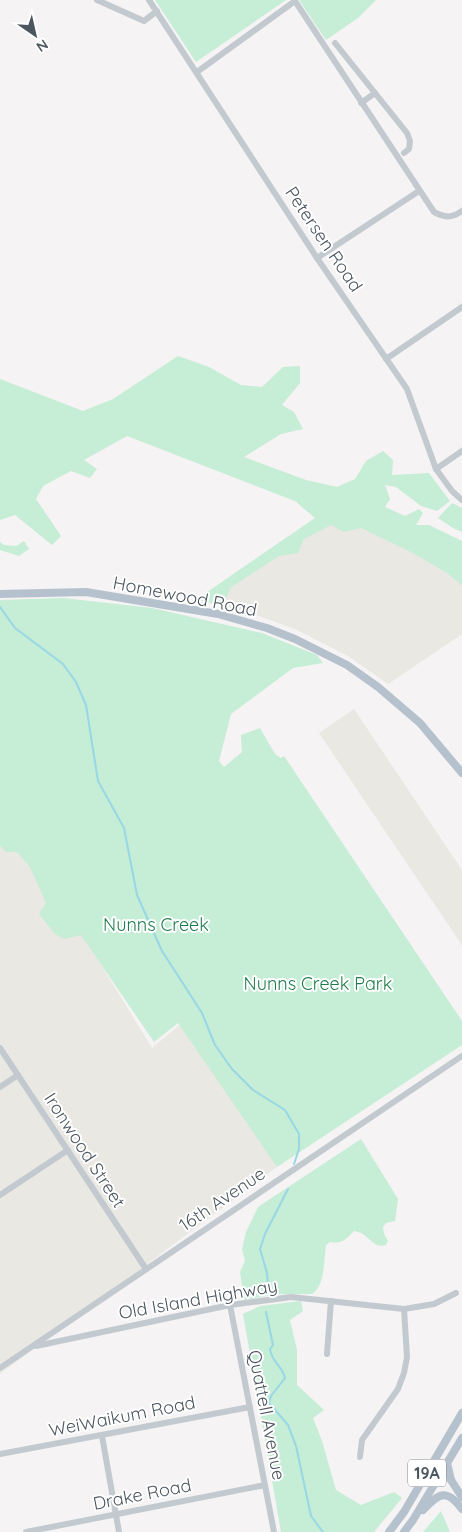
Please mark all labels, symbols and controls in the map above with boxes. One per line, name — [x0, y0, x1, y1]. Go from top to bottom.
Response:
north arrow — [10, 10, 60, 60]
text: N — [33, 35, 52, 56]
street label: Petersen Road — [280, 182, 368, 296]
street label: Homewood Road — [111, 571, 259, 621]
park label: Nunns Creek — [103, 913, 209, 936]
park label: Nunns Creek Park — [244, 972, 392, 995]
street label: Ironwood Street — [39, 1088, 131, 1212]
street label: 16th Avenue — [174, 1162, 270, 1236]
street label: Old Island Highway — [117, 1274, 279, 1324]
street label: Quattell Avenue — [243, 1348, 291, 1482]
street label: WeiWaikum Road — [47, 1391, 197, 1441]
road number: 19A — [408, 1460, 446, 1486]
street label: Drake Road — [91, 1473, 193, 1515]

